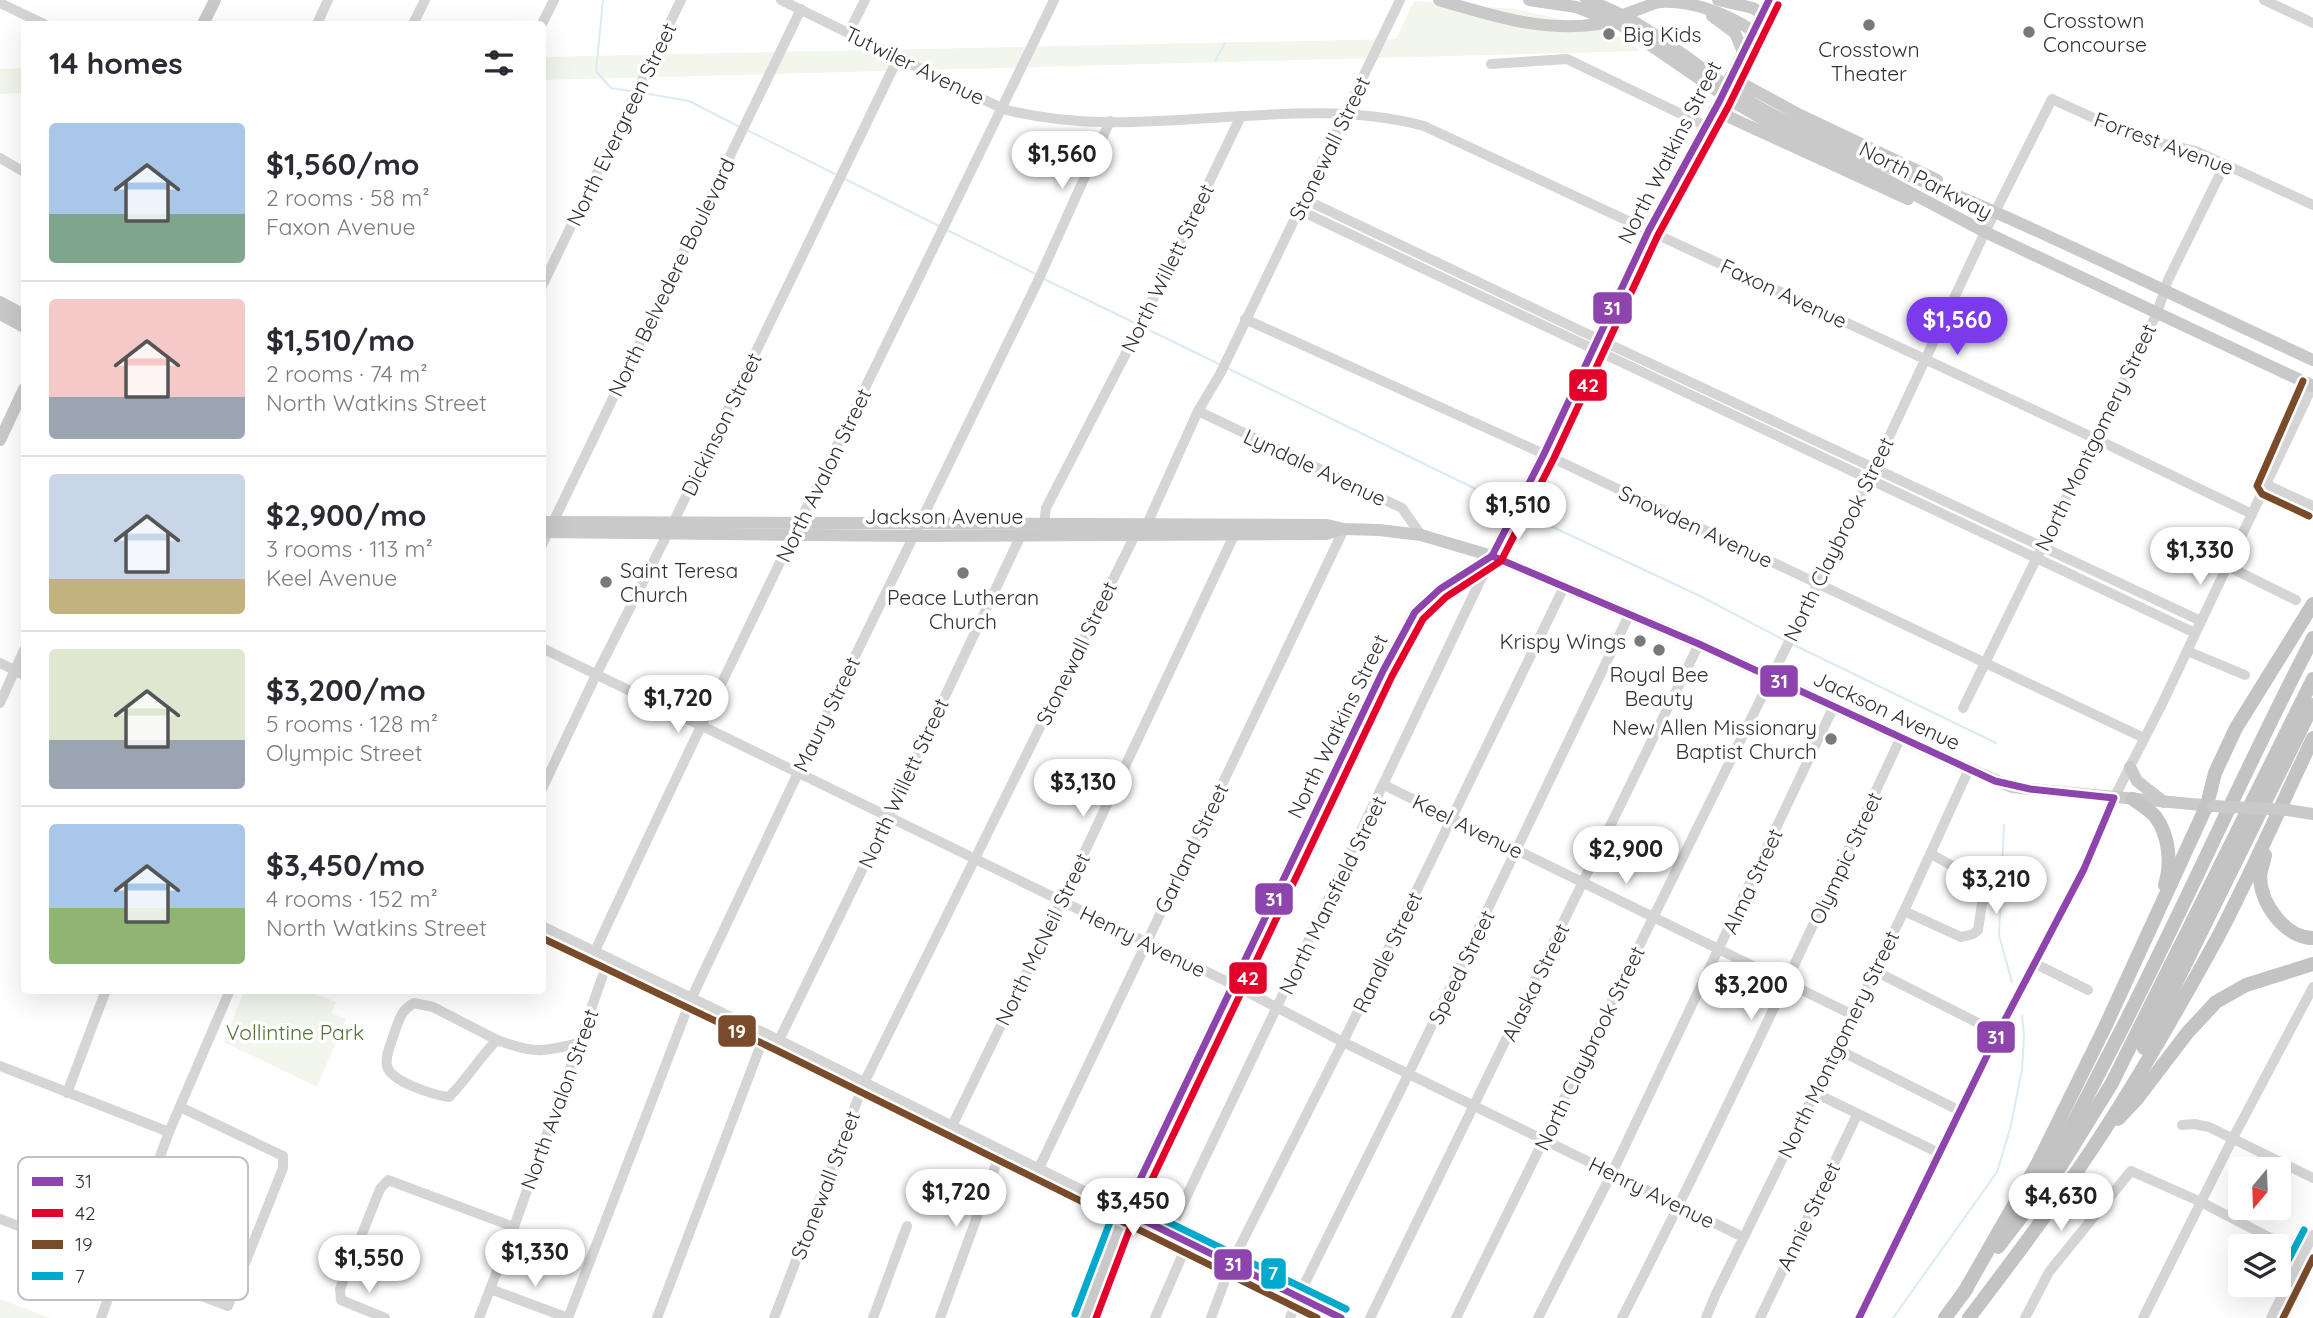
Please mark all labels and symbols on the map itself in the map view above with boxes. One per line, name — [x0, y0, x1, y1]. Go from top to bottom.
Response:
place label: Crosstown Concourse — [2043, 7, 2147, 57]
marker: Crosstown Theater — [1861, 17, 1877, 33]
street label: North Evergreen Street — [560, 18, 682, 230]
street label: Tutwiler Avenue — [841, 20, 989, 110]
place label: Big Kids — [1623, 21, 1701, 47]
marker: Crosstown Concourse — [2021, 24, 2037, 40]
marker: Big Kids — [1601, 26, 1617, 42]
place label: Crosstown Theater — [1818, 36, 1920, 86]
street label: North Watkins Street — [1612, 56, 1726, 248]
street label: Stonewall Street — [1283, 72, 1375, 224]
street label: Forrest Avenue — [2091, 106, 2237, 180]
pin: $1,560 — [1005, 132, 1119, 191]
street label: North Parkway — [1855, 135, 1997, 225]
street label: North Belvedere Boulevard — [602, 153, 740, 401]
street label: North Willett Street — [1115, 179, 1219, 357]
street label: Faxon Avenue — [1717, 252, 1851, 334]
line badge: 31 — [1592, 291, 1633, 325]
text: 31 — [1603, 296, 1621, 320]
pin: $1,560 — [1900, 298, 2014, 357]
street label: North Montgomery Street — [2029, 319, 2161, 555]
street label: Dickinson Street — [675, 348, 767, 500]
line badge: 42 — [1568, 368, 1608, 402]
text: 42 — [1577, 373, 1599, 397]
street label: North Avalon Street — [770, 384, 876, 566]
street label: Lyndale Avenue — [1240, 423, 1390, 511]
street label: North Claybrook Street — [1777, 433, 1899, 645]
street label: Snowden Avenue — [1615, 479, 1777, 573]
pin: $1,510 — [1461, 482, 1575, 542]
street label: Jackson Avenue — [865, 503, 1023, 529]
pin: $1,330 — [2143, 528, 2257, 587]
place label: Saint Teresa Church — [620, 557, 738, 607]
marker: Peace Lutheran Church — [955, 565, 971, 581]
marker: Saint Teresa Church — [598, 574, 614, 590]
street label: Stonewall Street — [1030, 577, 1122, 729]
place label: Peace Lutheran Church — [887, 584, 1039, 634]
place label: Krispy Wings — [1500, 628, 1626, 654]
street label: North Watkins Street — [1281, 630, 1393, 822]
marker: Krispy Wings — [1632, 633, 1648, 649]
marker: Royal Bee Beauty — [1651, 642, 1667, 658]
street label: Maury Street — [787, 652, 865, 776]
place label: Royal Bee Beauty — [1609, 661, 1709, 711]
line badge: 31 — [1759, 664, 1799, 698]
street label: Jackson Avenue — [1809, 665, 1965, 755]
text: 31 — [1770, 669, 1788, 693]
pin: $1,720 — [621, 676, 735, 735]
street label: North Willett Street — [852, 694, 954, 872]
place label: New Allen Missionary Baptist Church — [1612, 714, 1817, 764]
marker: New Allen Missionary Baptist Church — [1823, 731, 1839, 747]
pin: $3,130 — [1026, 760, 1140, 819]
street label: Garland Street — [1148, 779, 1234, 917]
street label: Keel Avenue — [1408, 788, 1528, 864]
street label: Olympic Street — [1803, 788, 1887, 928]
street label: North Mansfield Street — [1273, 792, 1391, 998]
street label: Alma Street — [1716, 824, 1788, 938]
pin: $2,900 — [1569, 826, 1683, 886]
street label: North McNeil Street — [989, 849, 1095, 1029]
pin: $3,210 — [1939, 856, 2053, 916]
line badge: 31 — [1254, 882, 1294, 916]
text: 31 — [1265, 887, 1283, 911]
street label: Randle Street — [1347, 887, 1427, 1017]
street label: Henry Avenue — [1076, 899, 1210, 983]
street label: Speed Street — [1422, 906, 1500, 1028]
street label: Alaska Street — [1495, 919, 1575, 1045]
street label: North Montgomery Street — [1772, 926, 1904, 1162]
street label: North Claybrook Street — [1528, 942, 1650, 1154]
line badge: 42 — [1228, 961, 1268, 995]
pin: $3,200 — [1694, 962, 1808, 1022]
text: 42 — [1237, 966, 1259, 990]
street label: North Avalon Street — [514, 1005, 604, 1193]
line badge: 19 — [717, 1014, 757, 1048]
park label: Vollintine Park — [226, 1019, 364, 1045]
text: 19 — [728, 1019, 746, 1043]
line badge: 31 — [1976, 1020, 2016, 1054]
text: 31 — [1987, 1025, 2005, 1049]
street label: Stonewall Street — [785, 1107, 865, 1263]
street label: Henry Avenue — [1585, 1150, 1719, 1234]
legend — [18, 1157, 248, 1300]
north arrow — [2228, 1157, 2291, 1220]
street label: Annie Street — [1771, 1158, 1845, 1274]
text: 31 — [75, 1169, 92, 1193]
pin: $1,720 — [899, 1170, 1013, 1229]
pin: $4,630 — [2004, 1174, 2118, 1233]
pin: $3,450 — [1076, 1178, 1190, 1238]
text: 42 — [75, 1201, 96, 1225]
pin: $1,330 — [478, 1230, 592, 1289]
text: 19 — [75, 1232, 93, 1256]
pin: $1,550 — [312, 1236, 426, 1295]
line badge: 31 — [1213, 1248, 1253, 1281]
text: 31 — [1224, 1252, 1242, 1276]
line badge: 7 — [1260, 1257, 1287, 1290]
text: 7 — [1268, 1261, 1278, 1285]
text: 7 — [75, 1264, 85, 1288]

